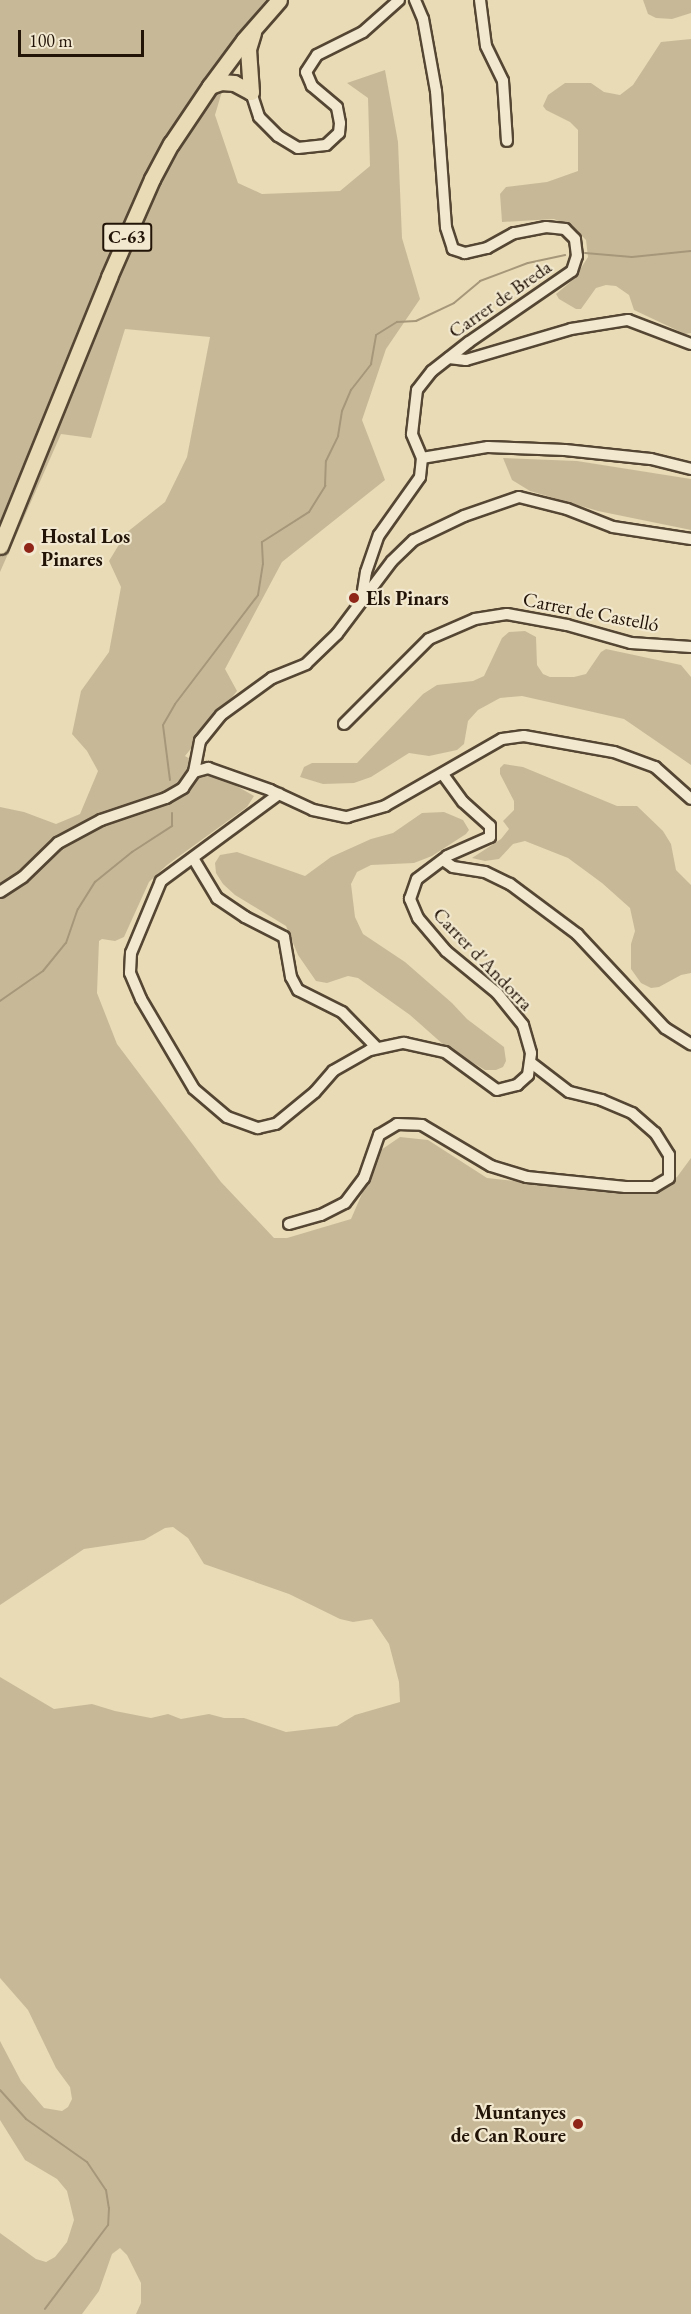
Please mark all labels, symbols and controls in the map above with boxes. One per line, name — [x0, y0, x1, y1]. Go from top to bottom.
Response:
scale bar — [21, 18, 147, 56]
text: 100 m — [29, 29, 73, 52]
road number: C-63 — [102, 222, 152, 252]
street label: Carrer de Breda — [444, 255, 556, 343]
place label: Hostal Los Pinares — [41, 524, 130, 571]
marker: Hostal Los Pinares — [22, 541, 36, 555]
place label: Els Pinars — [366, 586, 449, 610]
street label: Carrer de Castelló — [521, 587, 661, 637]
marker: Els Pinars — [347, 591, 361, 605]
street label: Carrer d'Andorra — [428, 903, 538, 1015]
place label: Muntanyes de Can Roure — [451, 2100, 566, 2147]
marker: Muntanyes de Can Roure — [571, 2117, 585, 2131]

